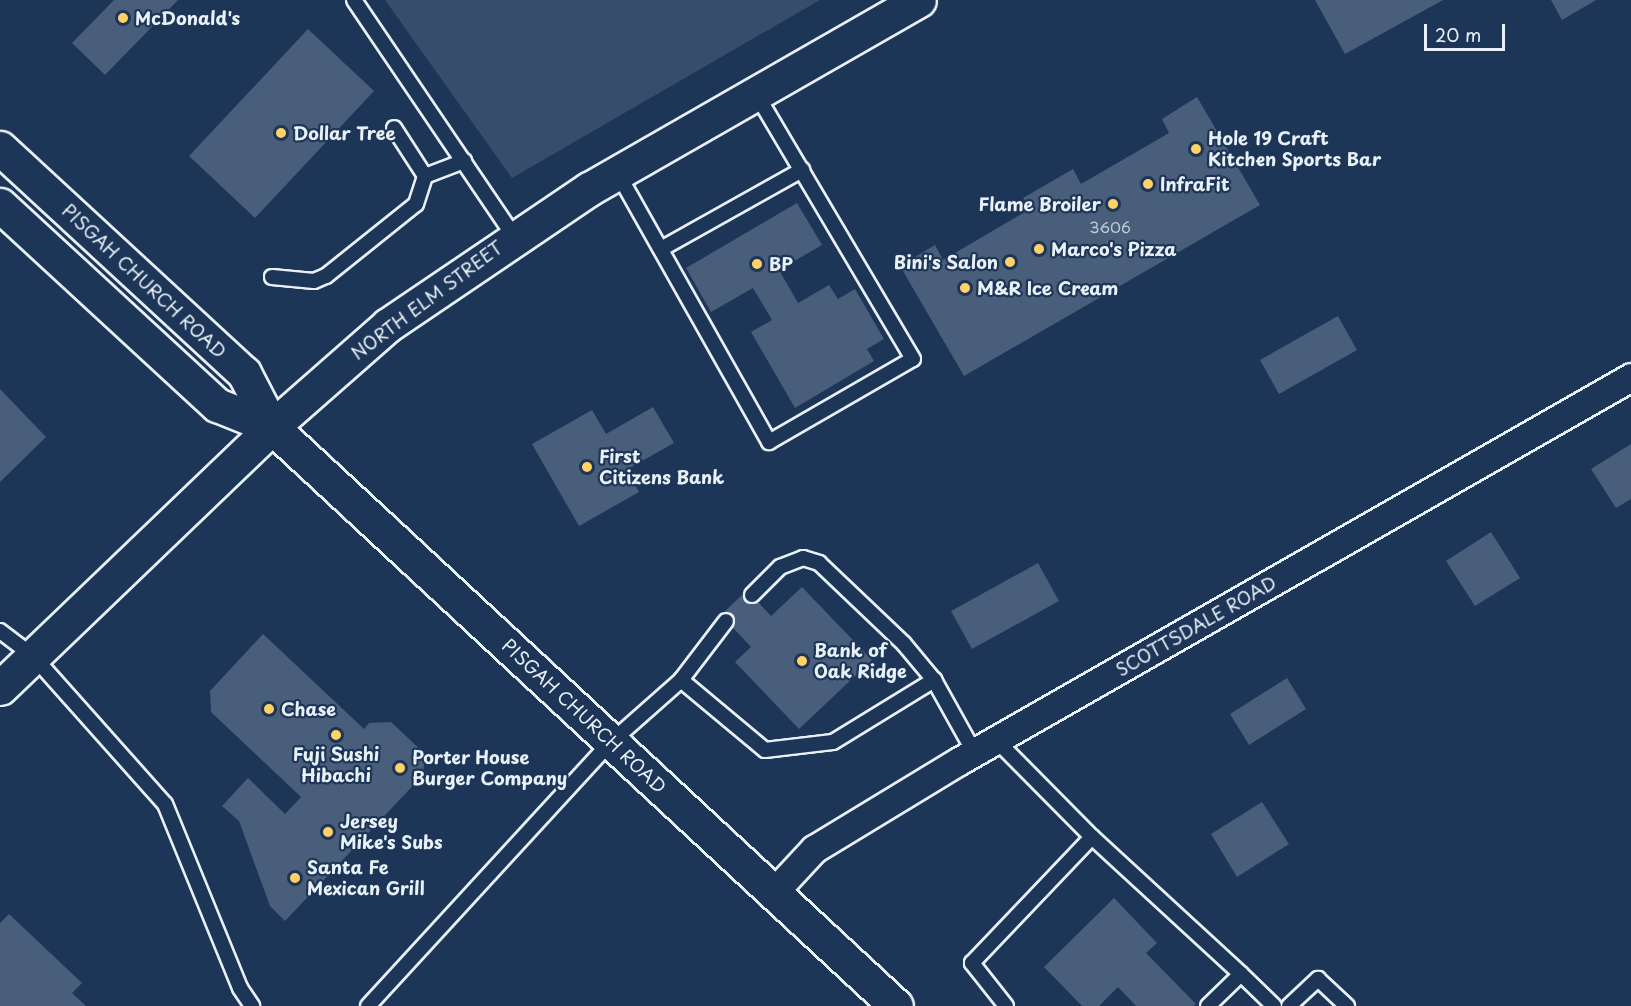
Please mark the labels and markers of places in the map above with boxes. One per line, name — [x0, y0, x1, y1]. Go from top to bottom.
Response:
place label: McDonald's — [135, 7, 240, 29]
marker: McDonald's — [116, 11, 130, 25]
place label: Dollar Tree — [293, 122, 396, 144]
marker: Dollar Tree — [274, 126, 288, 140]
place label: Hole 19 Craft Kitchen Sports Bar — [1208, 128, 1381, 170]
marker: Hole 19 Craft Kitchen Sports Bar — [1189, 142, 1203, 156]
place label: InfraFit — [1160, 173, 1230, 195]
marker: InfraFit — [1141, 177, 1155, 191]
place label: Flame Broiler — [979, 193, 1101, 215]
marker: Flame Broiler — [1106, 197, 1120, 211]
place label: Marco's Pizza — [1051, 238, 1176, 260]
marker: Marco's Pizza — [1032, 242, 1046, 256]
place label: Bini's Salon — [894, 251, 998, 273]
place label: BP — [769, 253, 793, 275]
marker: Bini's Salon — [1003, 255, 1017, 269]
marker: BP — [750, 257, 764, 271]
place label: M&R Ice Cream — [977, 277, 1120, 299]
marker: M&R Ice Cream — [958, 281, 972, 295]
place label: First Citizens Bank — [599, 446, 724, 488]
marker: First Citizens Bank — [580, 460, 594, 474]
place label: Bank of Oak Ridge — [814, 640, 908, 682]
marker: Bank of Oak Ridge — [795, 654, 809, 668]
place label: Chase — [281, 698, 336, 720]
marker: Chase — [262, 702, 276, 716]
marker: Fuji Sushi Hibachi — [329, 728, 343, 742]
place label: Fuji Sushi Hibachi — [293, 744, 379, 786]
place label: Porter House Burger Company — [412, 747, 567, 789]
marker: Porter House Burger Company — [393, 761, 407, 775]
place label: Jersey Mike's Subs — [340, 811, 444, 854]
marker: Jersey Mike's Subs — [321, 825, 335, 839]
place label: Santa Fe Mexican Grill — [307, 857, 425, 900]
marker: Santa Fe Mexican Grill — [288, 871, 302, 885]

